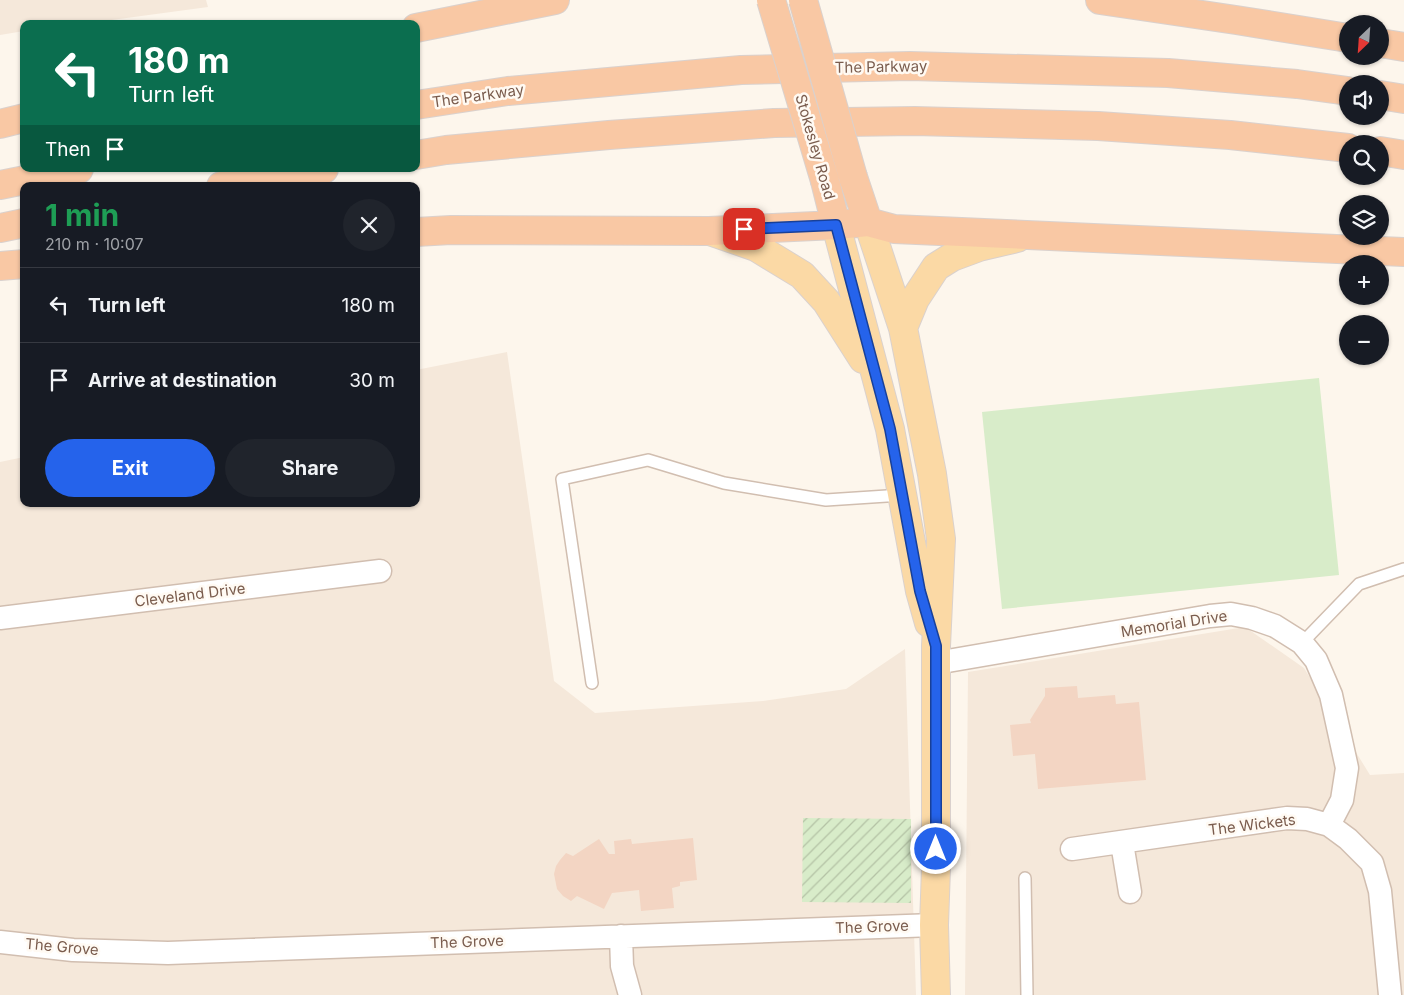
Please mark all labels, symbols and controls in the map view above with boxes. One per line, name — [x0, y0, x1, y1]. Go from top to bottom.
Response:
north arrow — [1339, 15, 1389, 65]
map controls — [1339, 15, 1389, 365]
text: 180 m — [128, 39, 230, 81]
icon: left — [45, 40, 110, 105]
street label: The Parkway — [835, 56, 928, 77]
button: sound — [1339, 75, 1389, 125]
street label: The Parkway — [431, 80, 526, 111]
text: Turn left — [128, 81, 214, 107]
street label: Stokesley Road — [791, 92, 840, 202]
icon: arrive — [101, 135, 129, 163]
button: search — [1339, 135, 1389, 185]
text: Then — [45, 138, 91, 161]
button: layers — [1339, 195, 1389, 245]
text: 1 min — [45, 197, 119, 233]
button: close — [343, 199, 395, 251]
pin — [723, 208, 765, 250]
icon: arrive — [730, 215, 758, 243]
text: 210 m · 10:07 — [45, 234, 144, 254]
button: + — [1339, 255, 1389, 305]
icon: left — [45, 291, 73, 319]
text: Turn left — [88, 294, 166, 317]
text: 180 m — [342, 294, 395, 317]
button: − — [1339, 315, 1389, 365]
icon: arrive — [45, 366, 73, 394]
text: Arrive at destination — [88, 369, 277, 392]
text: 30 m — [349, 369, 395, 392]
button: Exit — [45, 439, 215, 497]
button: Share — [225, 439, 395, 497]
street label: Cleveland Drive — [133, 578, 246, 611]
street label: Memorial Drive — [1119, 606, 1228, 641]
street label: The Wickets — [1207, 810, 1297, 839]
position arrow — [909, 822, 961, 874]
street label: The Grove — [835, 916, 909, 937]
street label: The Grove — [430, 931, 504, 952]
street label: The Grove — [25, 934, 100, 959]

